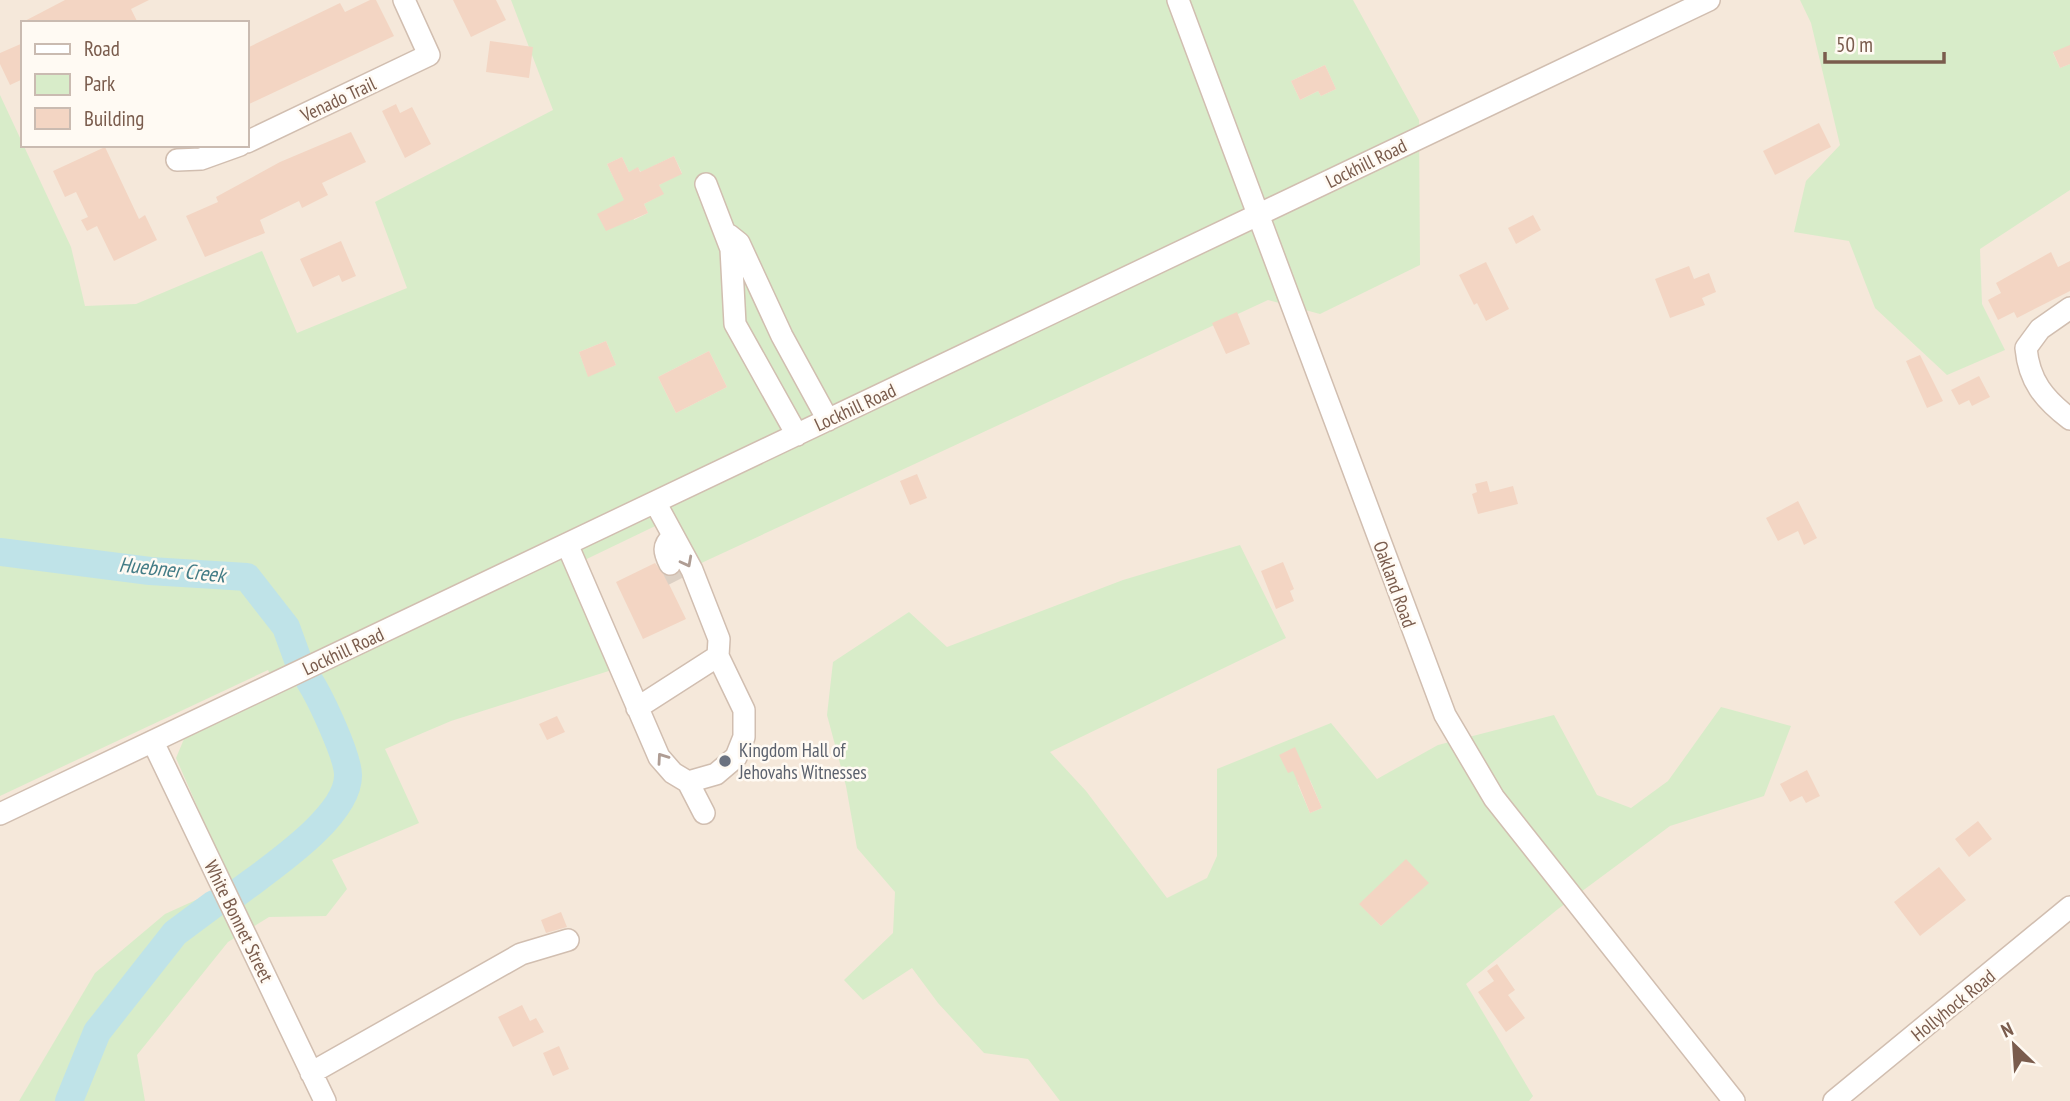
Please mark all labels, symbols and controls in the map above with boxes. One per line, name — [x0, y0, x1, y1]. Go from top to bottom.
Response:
legend — [21, 21, 248, 147]
scale bar — [1825, 21, 1944, 65]
text: 50 m — [1836, 31, 1873, 58]
text: Road — [84, 35, 120, 62]
text: Park — [84, 70, 115, 97]
street label: Venado Trail — [296, 71, 380, 127]
text: Building — [84, 105, 144, 132]
street label: Lockhill Road — [1322, 133, 1410, 193]
street label: Lockhill Road — [810, 378, 900, 436]
street label: Oakland Road — [1368, 537, 1422, 631]
water label: Huebner Creek — [118, 551, 229, 589]
one-way arrow — [679, 555, 693, 567]
street label: Lockhill Road — [298, 622, 388, 680]
place label: Kingdom Hall of Jehovahs Witnesses — [738, 738, 867, 784]
one-way arrow — [658, 753, 670, 766]
marker: Kingdom Hall of Jehovahs Witnesses — [717, 753, 733, 769]
street label: White Bonnet Street — [199, 856, 279, 986]
street label: Hollyhock Road — [1906, 964, 2000, 1046]
north arrow — [1979, 1010, 2049, 1080]
text: N — [1997, 1017, 2017, 1043]

